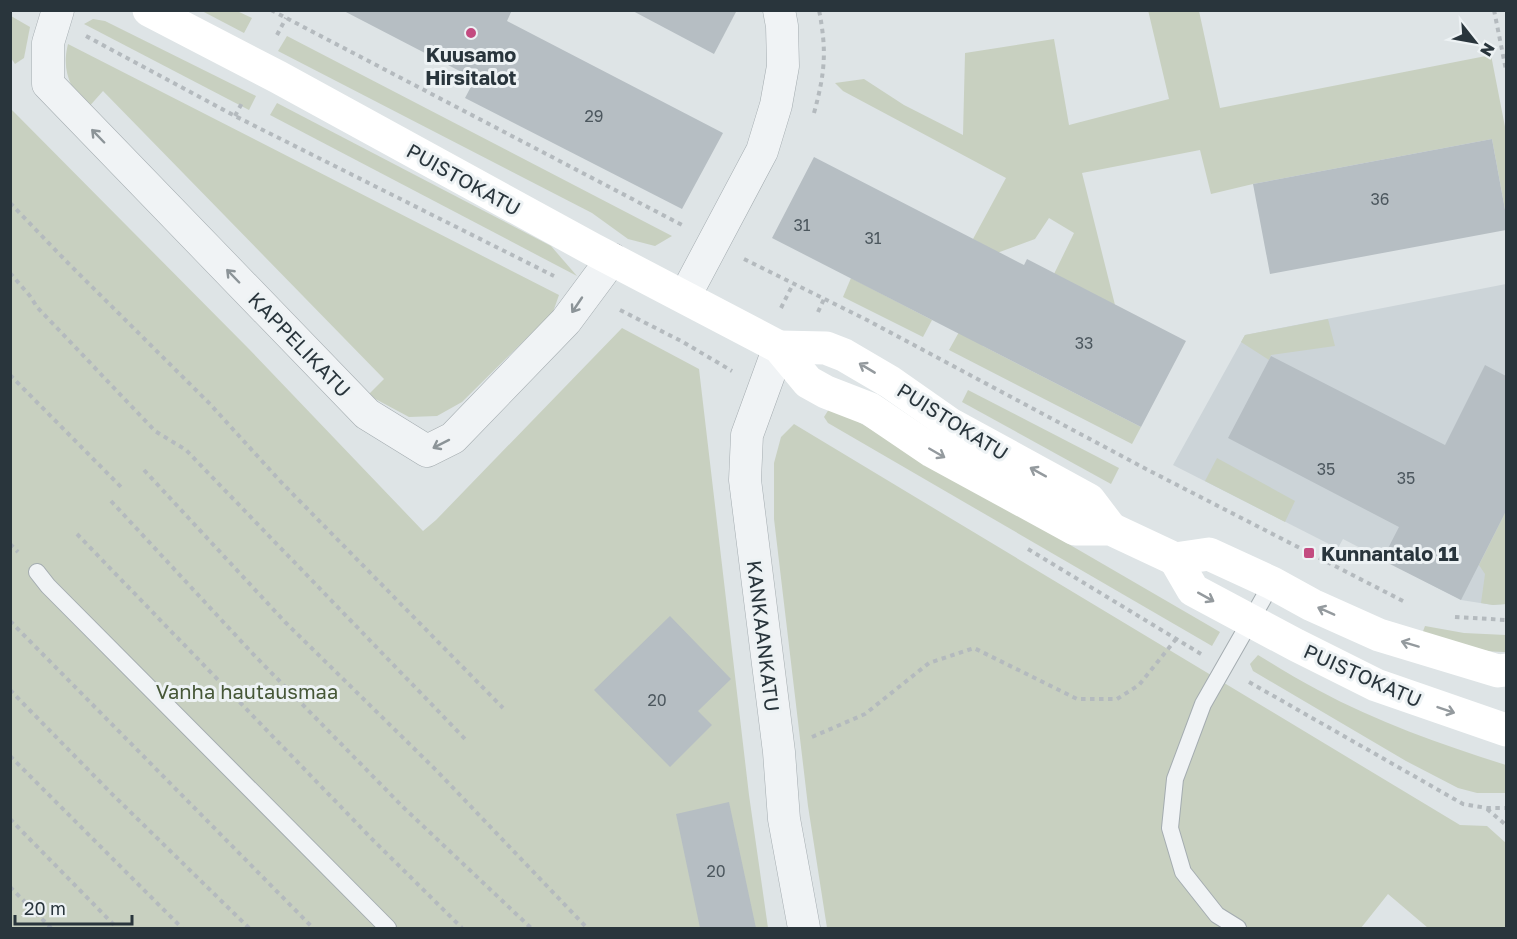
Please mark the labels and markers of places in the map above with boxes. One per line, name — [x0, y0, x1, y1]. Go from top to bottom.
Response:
marker: Kuusamo Hirsitalot — [464, 26, 478, 40]
place label: Kuusamo Hirsitalot — [425, 42, 517, 89]
place label: Kunnantalo 11 — [1321, 541, 1459, 565]
marker: Kunnantalo 11 — [1302, 546, 1316, 560]

